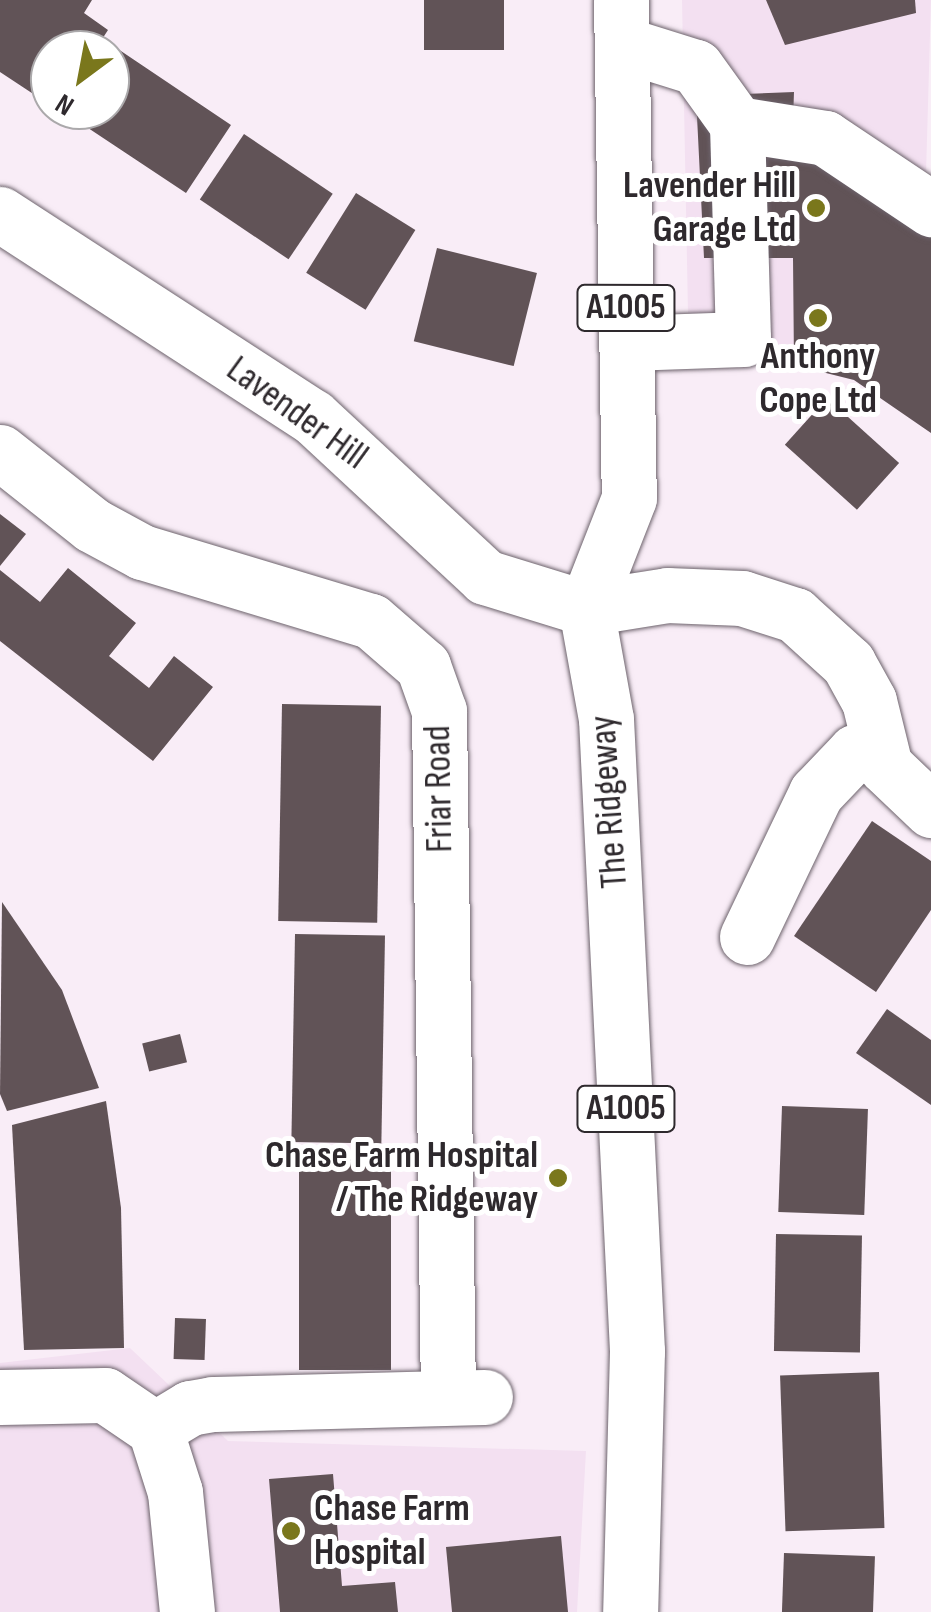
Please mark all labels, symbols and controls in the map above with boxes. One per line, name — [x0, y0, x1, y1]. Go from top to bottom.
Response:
north arrow — [30, 30, 130, 130]
text: N — [50, 86, 80, 122]
place label: Lavender Hill Garage Ltd — [623, 163, 796, 252]
marker: Lavender Hill Garage Ltd — [805, 197, 827, 219]
road number: A1005 — [576, 278, 676, 338]
marker: Anthony Cope Ltd — [807, 307, 829, 329]
place label: Anthony Cope Ltd — [759, 334, 877, 424]
street label: Lavender Hill — [218, 347, 376, 479]
street label: The Ridgeway — [580, 714, 638, 890]
street label: Friar Road — [415, 725, 463, 853]
road number: A1005 — [576, 1079, 676, 1139]
place label: Chase Farm Hospital / The Ridgeway — [265, 1133, 538, 1222]
marker: Chase Farm Hospital / The Ridgeway — [547, 1167, 569, 1189]
place label: Chase Farm Hospital — [314, 1486, 470, 1576]
marker: Chase Farm Hospital — [278, 1518, 304, 1544]

